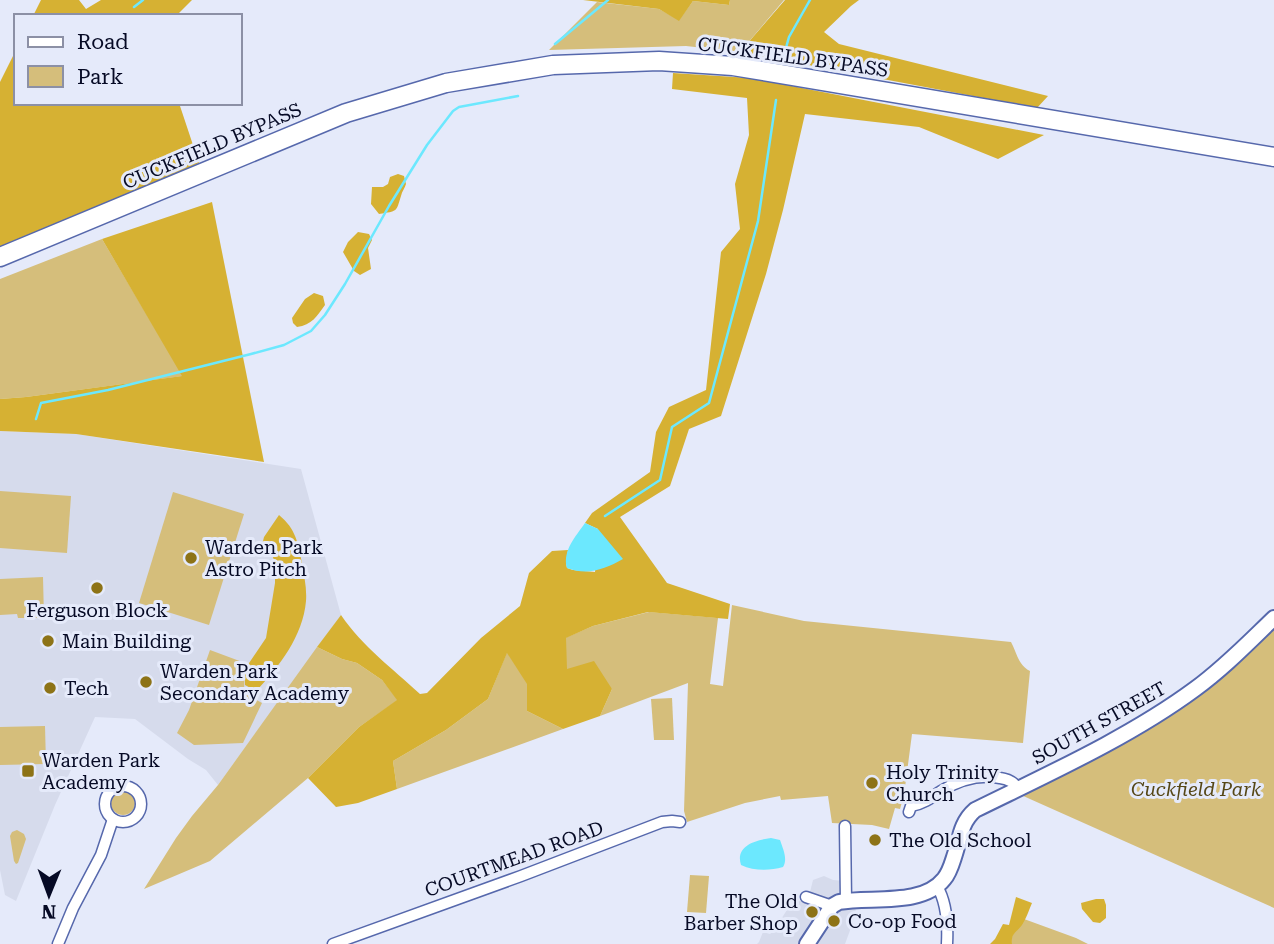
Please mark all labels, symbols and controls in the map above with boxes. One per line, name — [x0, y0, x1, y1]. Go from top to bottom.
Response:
legend — [14, 14, 242, 105]
text: Road — [77, 30, 129, 54]
street label: CUCKFIELD BYPASS — [696, 32, 890, 82]
text: Park — [77, 65, 123, 89]
street label: CUCKFIELD BYPASS — [119, 98, 305, 194]
place label: Warden Park Astro Pitch — [205, 536, 323, 581]
marker: Warden Park Astro Pitch — [183, 550, 199, 566]
marker: Ferguson Block — [89, 580, 105, 596]
place label: Ferguson Block — [26, 599, 168, 622]
place label: Main Building — [62, 630, 191, 653]
marker: Main Building — [40, 633, 56, 649]
place label: Warden Park Secondary Academy — [160, 660, 350, 705]
marker: Warden Park Secondary Academy — [138, 674, 154, 690]
place label: Tech — [64, 677, 109, 700]
street label: SOUTH STREET — [1028, 677, 1170, 769]
marker: Tech — [42, 680, 58, 696]
place label: Warden Park Academy — [42, 749, 160, 794]
place label: Holy Trinity Church — [886, 761, 999, 806]
marker: Warden Park Academy — [20, 763, 36, 779]
marker: Holy Trinity Church — [864, 775, 880, 791]
park label: Cuckfield Park — [1131, 778, 1262, 801]
street label: COURTMEAD ROAD — [422, 816, 606, 902]
place label: The Old School — [889, 829, 1032, 852]
marker: The Old School — [867, 832, 883, 848]
north arrow — [14, 860, 84, 930]
place label: The Old Barber Shop — [684, 890, 798, 935]
text: N — [41, 900, 56, 923]
marker: The Old Barber Shop — [804, 904, 820, 920]
place label: Co-op Food — [848, 910, 957, 933]
marker: Co-op Food — [826, 913, 842, 929]

